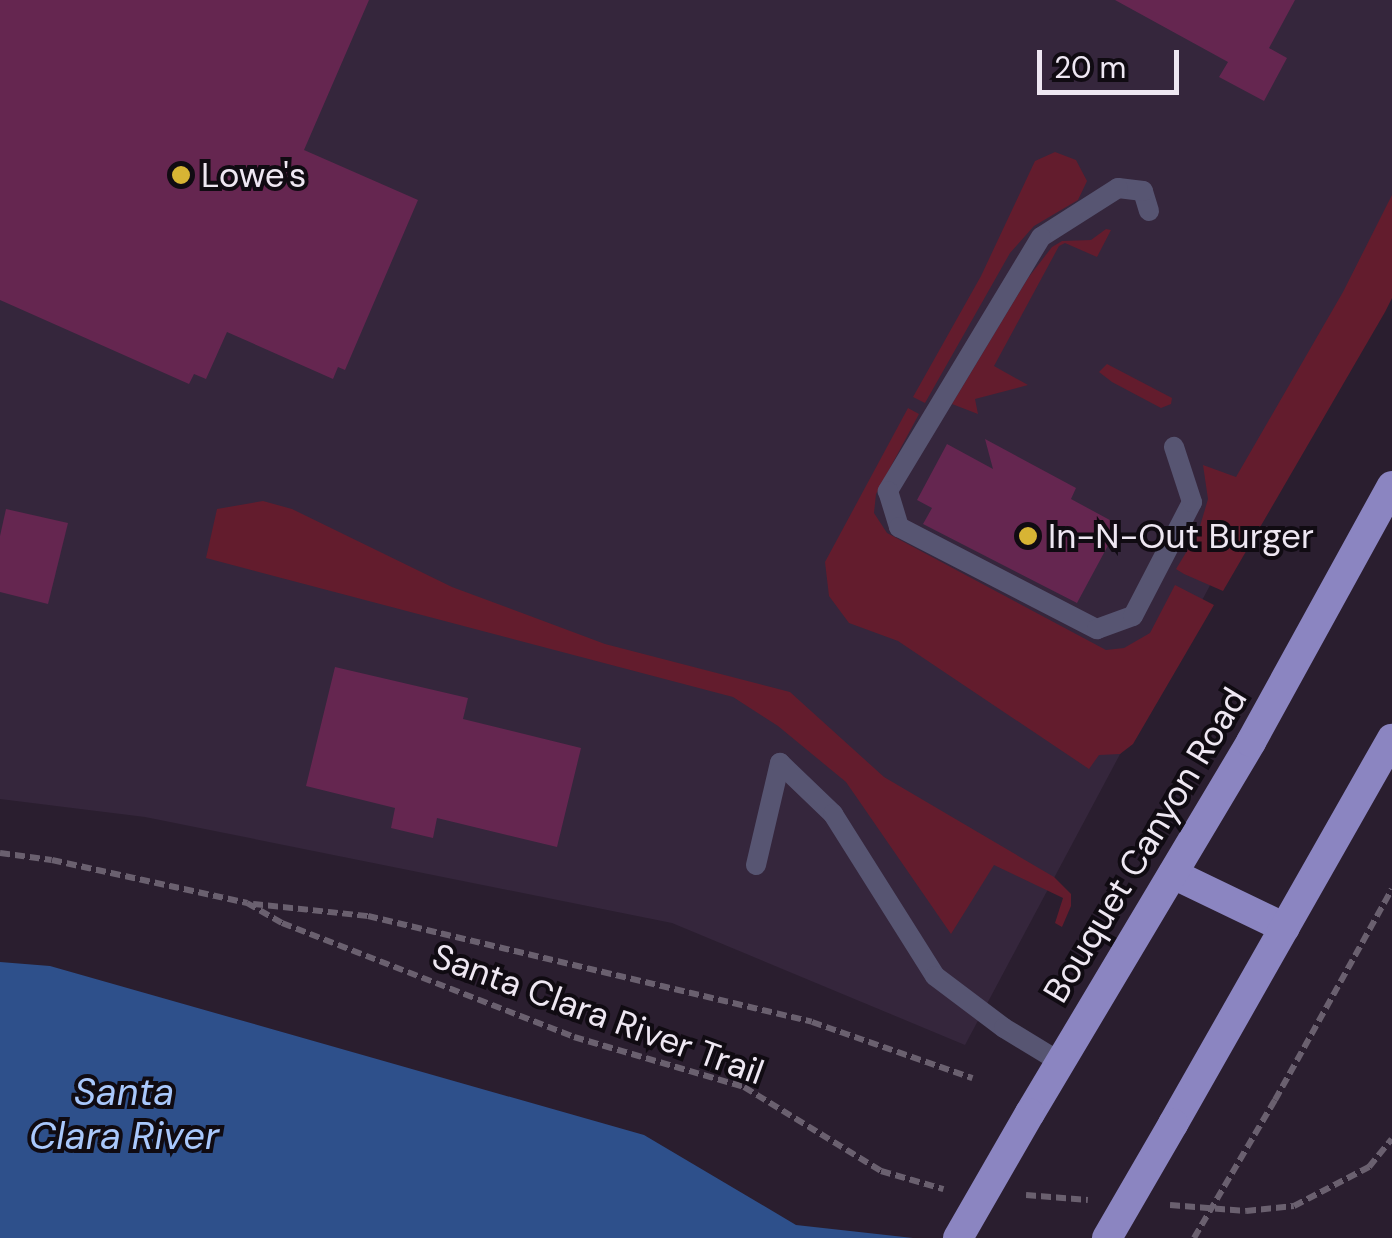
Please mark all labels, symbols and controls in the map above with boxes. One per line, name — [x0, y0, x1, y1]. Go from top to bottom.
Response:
scale bar — [1042, 30, 1184, 92]
text: 20 m — [1054, 48, 1126, 87]
place label: Lowe's — [201, 154, 306, 196]
marker: Lowe's — [170, 164, 192, 186]
place label: In-N-Out Burger — [1048, 515, 1314, 557]
marker: In-N-Out Burger — [1017, 525, 1039, 547]
street label: Bouquet Canyon Road — [1034, 680, 1256, 1010]
street label: Santa Clara River Trail — [427, 935, 769, 1093]
water label: Santa Clara River — [29, 1070, 219, 1160]

